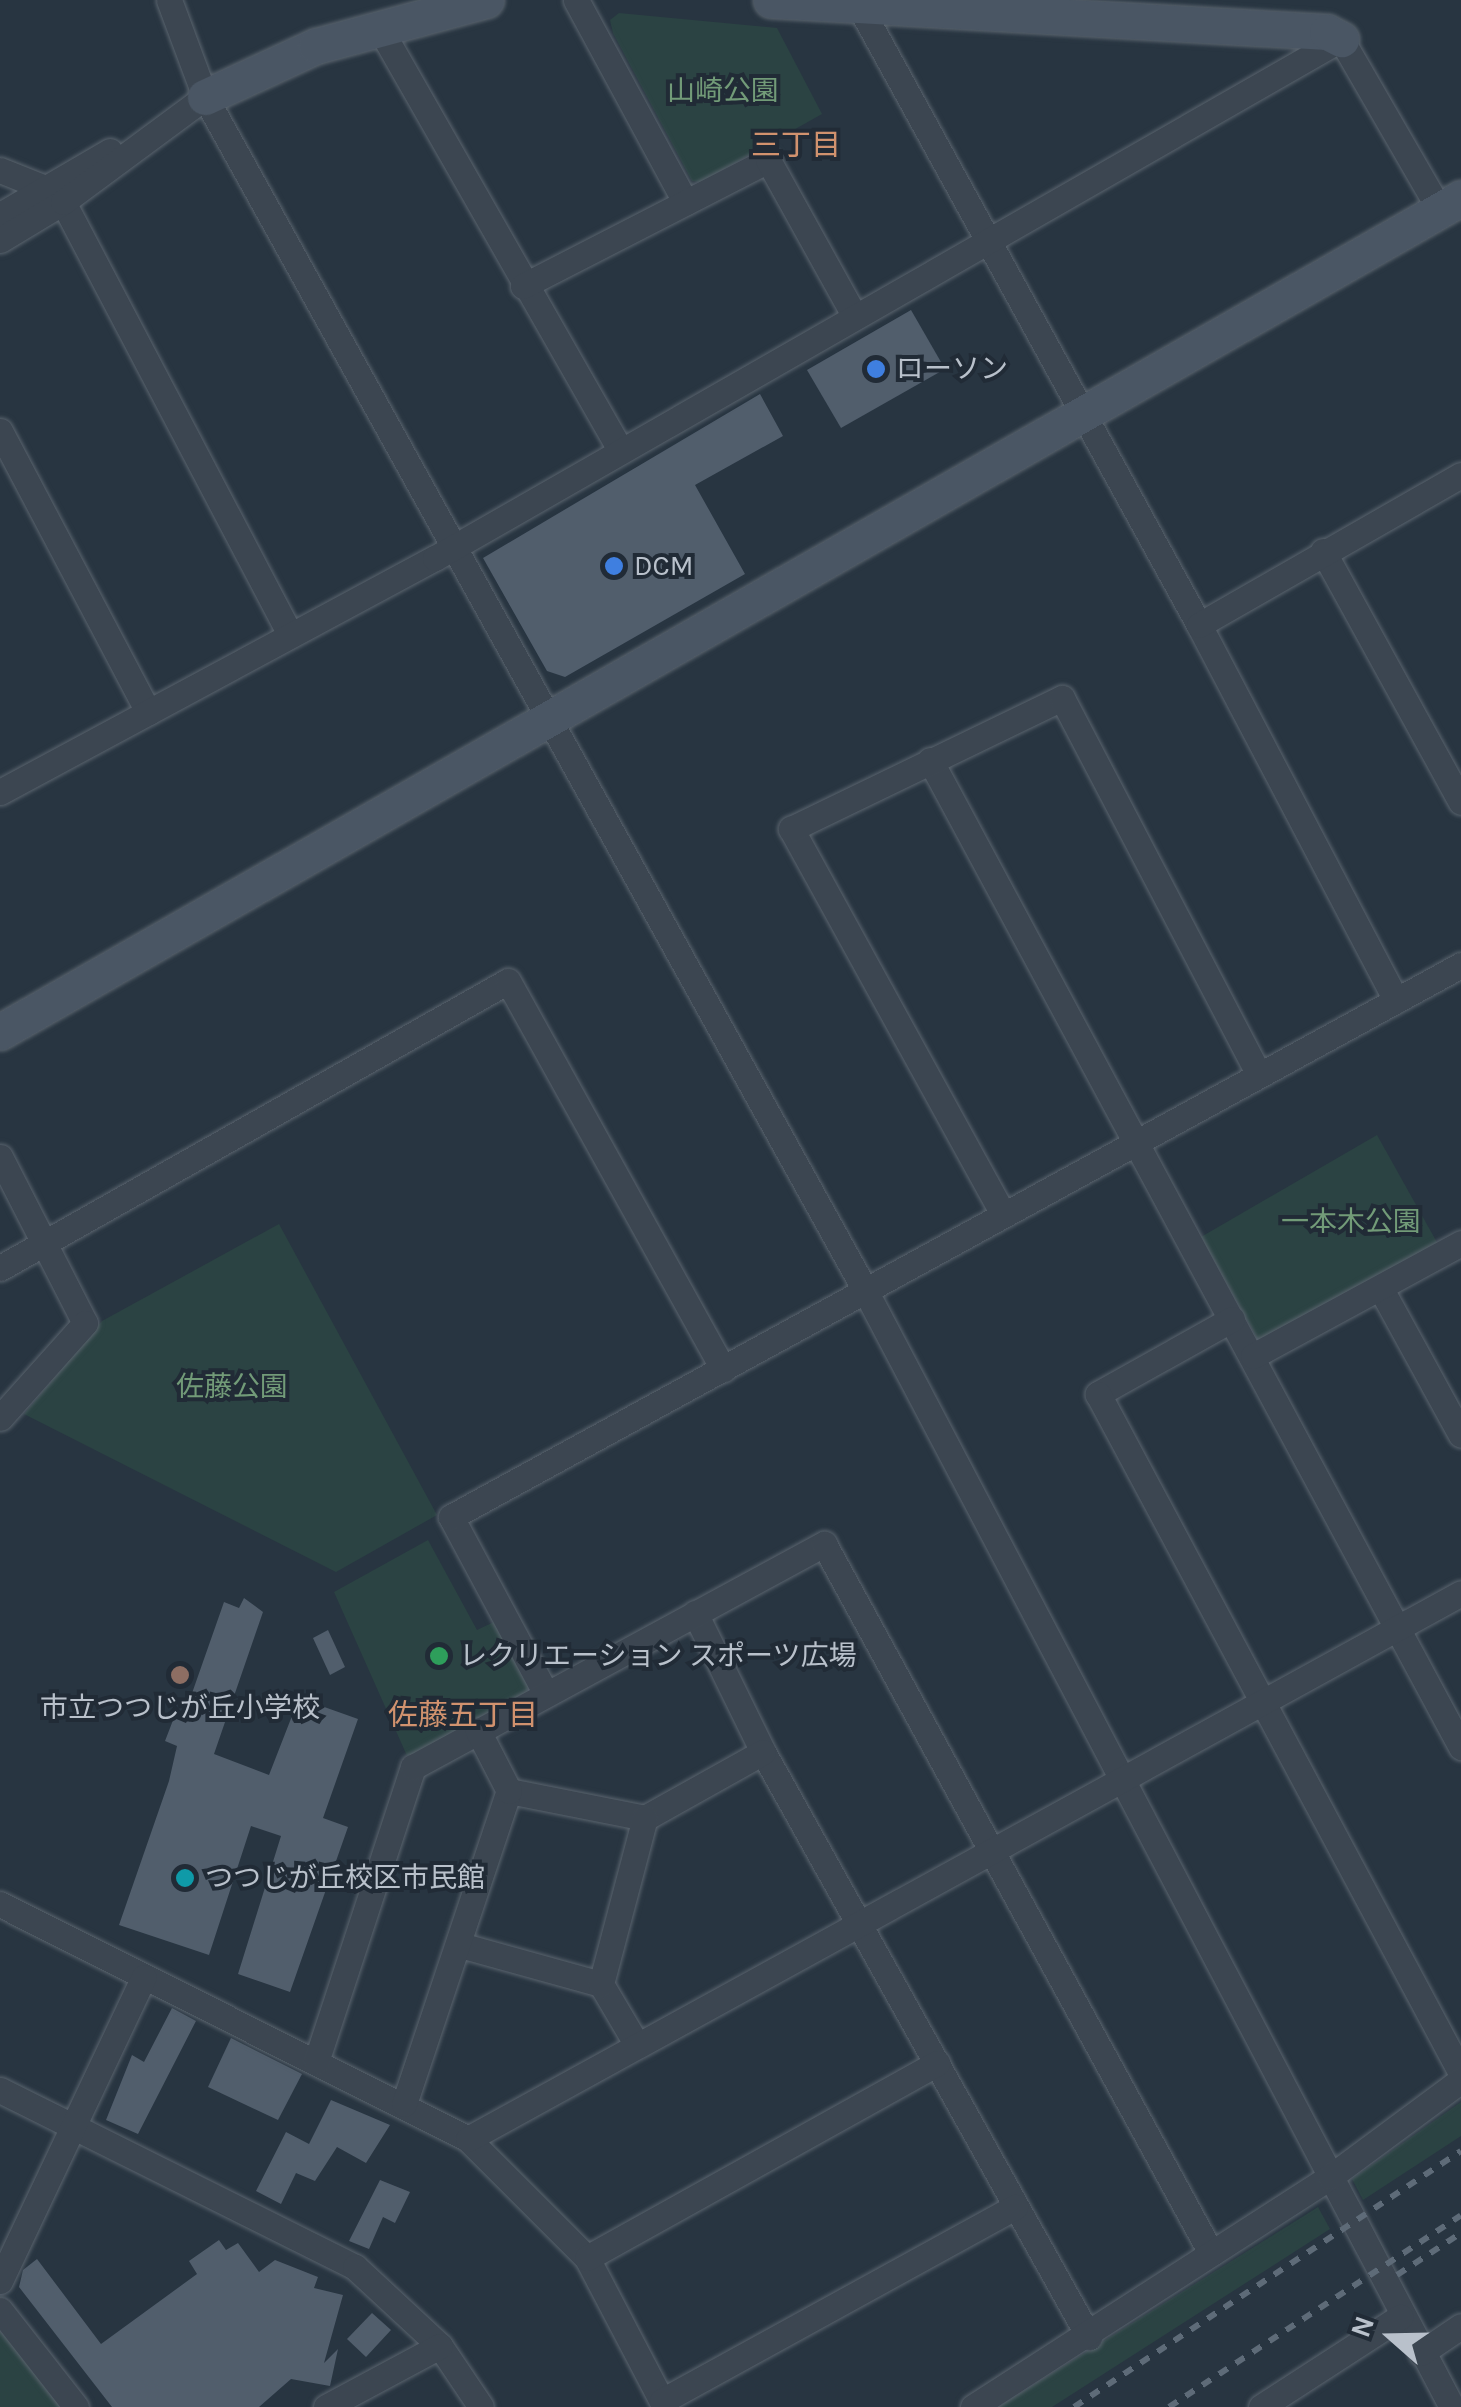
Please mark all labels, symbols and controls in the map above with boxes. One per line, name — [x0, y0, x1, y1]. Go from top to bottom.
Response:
park label: 山崎公園 — [667, 74, 779, 108]
district label: 三丁目 — [751, 127, 841, 163]
place label: ローソン — [896, 352, 1008, 386]
marker: ローソン — [865, 358, 887, 380]
place label: DCM — [634, 549, 693, 583]
marker: DCM — [603, 555, 625, 577]
park label: 一本木公園 — [1281, 1205, 1421, 1239]
park label: 佐藤公園 — [176, 1370, 288, 1404]
place label: レクリエーション スポーツ広場 — [459, 1639, 858, 1673]
marker: レクリエーション スポーツ広場 — [428, 1645, 450, 1667]
marker: 市立つつじが丘小学校 — [169, 1664, 191, 1686]
place label: 市立つつじが丘小学校 — [40, 1691, 320, 1725]
district label: 佐藤五丁目 — [388, 1697, 538, 1733]
place label: つつじが丘校区市民館 — [205, 1861, 485, 1895]
marker: つつじが丘校区市民館 — [174, 1867, 196, 1889]
north arrow — [1341, 2287, 1441, 2387]
text: N — [1343, 2311, 1381, 2342]

